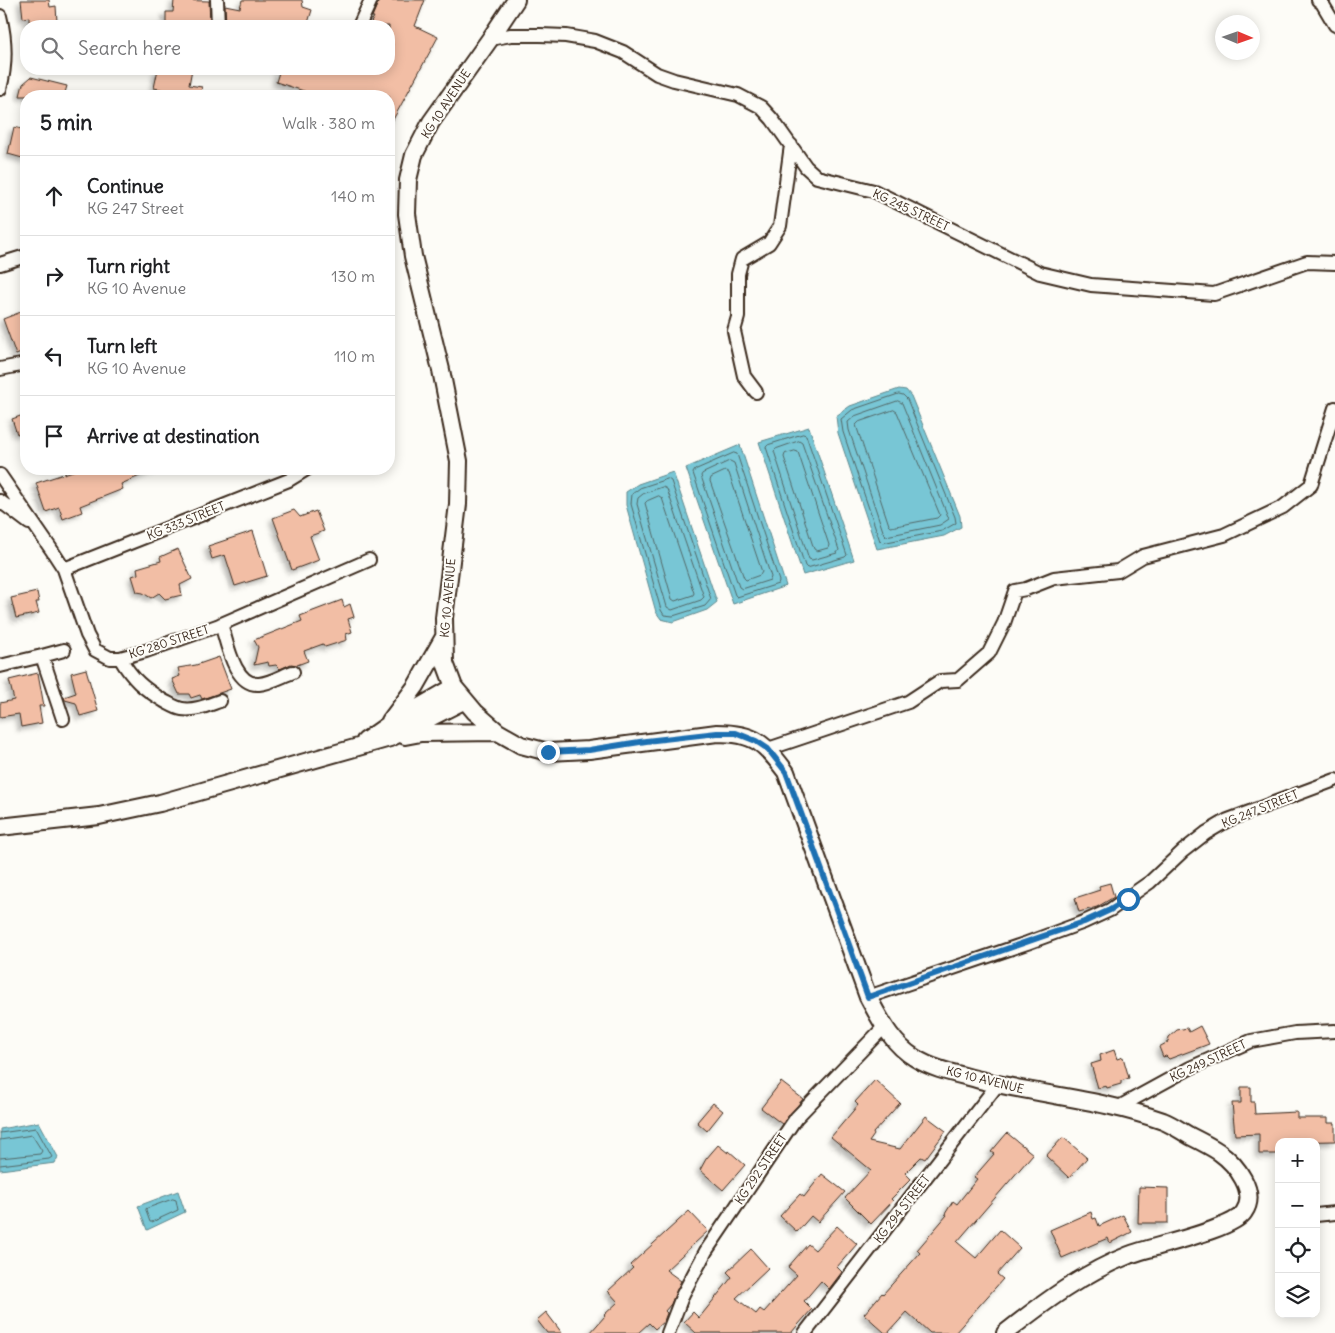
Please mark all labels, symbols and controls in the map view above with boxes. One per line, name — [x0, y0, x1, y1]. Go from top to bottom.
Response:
north arrow — [1215, 15, 1260, 60]
search box — [20, 20, 395, 75]
icon: search — [38, 34, 66, 62]
text: Search here — [78, 36, 181, 60]
street label: KG 10 AVENUE — [418, 66, 474, 141]
text: 5 min — [40, 109, 92, 136]
text: Walk · 380 m — [282, 113, 375, 133]
text: Continue — [87, 174, 164, 198]
icon: ahead — [40, 182, 68, 210]
street label: KG 245 STREET — [871, 185, 952, 234]
text: 140 m — [331, 186, 375, 206]
text: KG 247 Street — [87, 198, 184, 218]
text: Turn right — [87, 254, 170, 278]
icon: right — [40, 262, 68, 290]
text: 130 m — [331, 266, 375, 286]
text: KG 10 Avenue — [87, 278, 186, 298]
text: Turn left — [87, 334, 157, 358]
icon: left — [40, 342, 68, 370]
text: 110 m — [334, 346, 375, 366]
text: KG 10 Avenue — [87, 358, 186, 378]
icon: arrive — [40, 422, 68, 450]
text: Arrive at destination — [87, 424, 260, 448]
street label: KG 333 STREET — [145, 498, 227, 543]
street label: KG 10 AVENUE — [437, 558, 458, 638]
street label: KG 280 STREET — [127, 621, 211, 662]
route end — [537, 741, 560, 764]
street label: KG 247 STREET — [1219, 786, 1300, 831]
route start — [1117, 888, 1140, 911]
street label: KG 249 STREET — [1167, 1036, 1248, 1085]
street label: KG 10 AVENUE — [945, 1063, 1026, 1096]
street label: KG 292 STREET — [731, 1130, 790, 1207]
map controls — [1275, 1138, 1320, 1318]
button: + — [1275, 1138, 1320, 1183]
street label: KG 294 STREET — [870, 1171, 933, 1246]
button: − — [1275, 1183, 1320, 1228]
button: locate — [1275, 1228, 1320, 1273]
button: layers — [1275, 1273, 1320, 1318]

